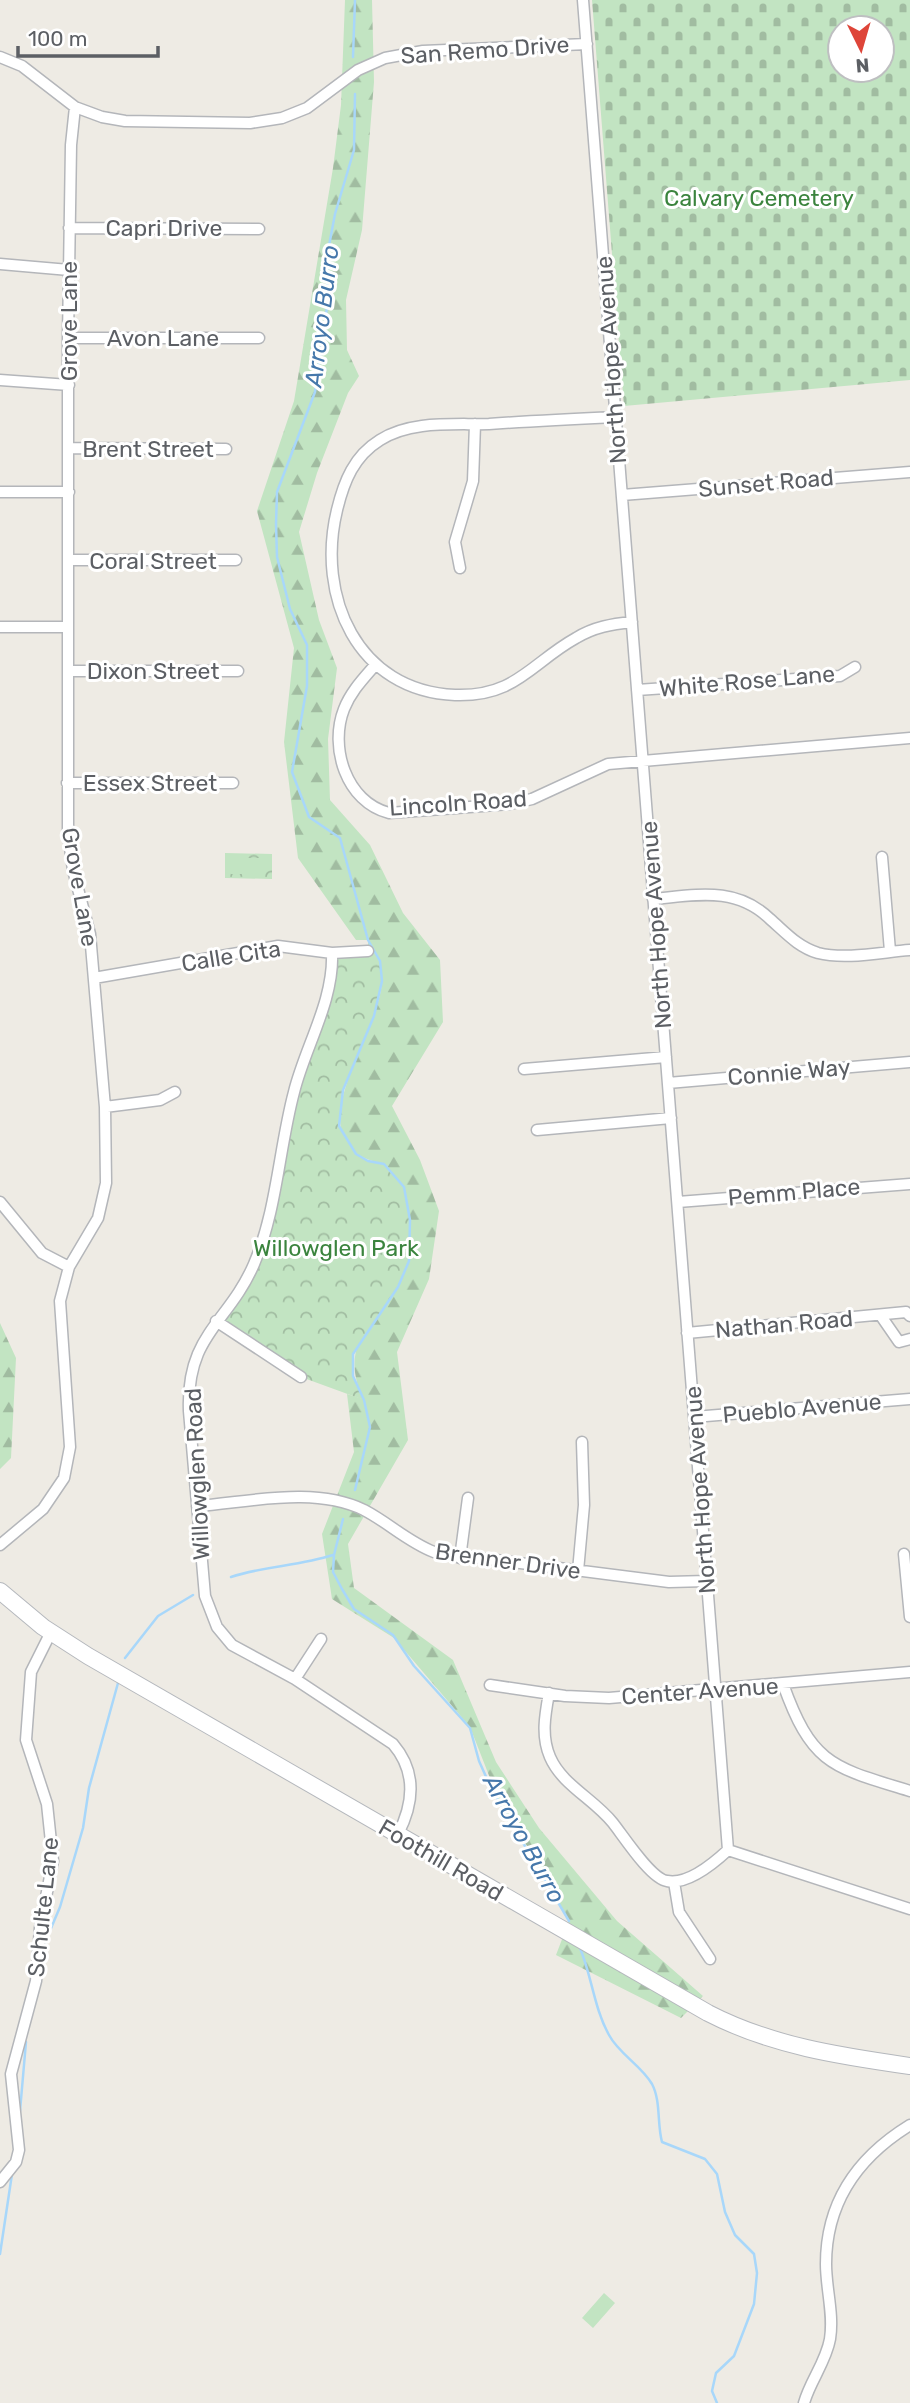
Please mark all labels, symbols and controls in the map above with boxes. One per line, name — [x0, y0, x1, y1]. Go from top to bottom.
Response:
scale bar — [18, 14, 158, 58]
north arrow — [826, 14, 896, 84]
text: 100 m — [28, 26, 87, 51]
street label: San Remo Drive — [400, 30, 570, 70]
text: N — [855, 53, 870, 77]
park label: Calvary Cemetery — [664, 184, 854, 212]
street label: Capri Drive — [105, 214, 223, 242]
water label: Arroyo Burro — [299, 244, 345, 390]
street label: North Hope Avenue — [590, 255, 632, 465]
street label: Grove Lane — [55, 261, 83, 381]
street label: Avon Lane — [107, 324, 219, 352]
street label: Brent Street — [82, 435, 214, 463]
street label: Sunset Road — [697, 463, 835, 503]
street label: Coral Street — [89, 547, 217, 575]
street label: Dixon Street — [87, 657, 219, 685]
street label: White Rose Lane — [658, 659, 836, 703]
street label: Essex Street — [83, 769, 217, 797]
street label: Lincoln Road — [388, 784, 528, 822]
street label: North Hope Avenue — [635, 820, 677, 1030]
street label: Grove Lane — [56, 825, 104, 949]
street label: Calle Cita — [179, 934, 283, 978]
street label: Connie Way — [726, 1053, 852, 1091]
street label: Pemm Place — [727, 1172, 861, 1212]
park label: Willowglen Park — [253, 1234, 419, 1262]
street label: Nathan Road — [714, 1304, 854, 1344]
street label: North Hope Avenue — [679, 1385, 721, 1595]
street label: Willowglen Road — [179, 1387, 215, 1561]
street label: Pueblo Avenue — [721, 1387, 883, 1429]
street label: Brenner Drive — [433, 1537, 583, 1585]
street label: Center Avenue — [620, 1672, 780, 1710]
water label: Arroyo Burro — [476, 1768, 571, 1908]
street label: Foothill Road — [374, 1813, 508, 1907]
street label: Schulte Lane — [22, 1836, 64, 1978]

